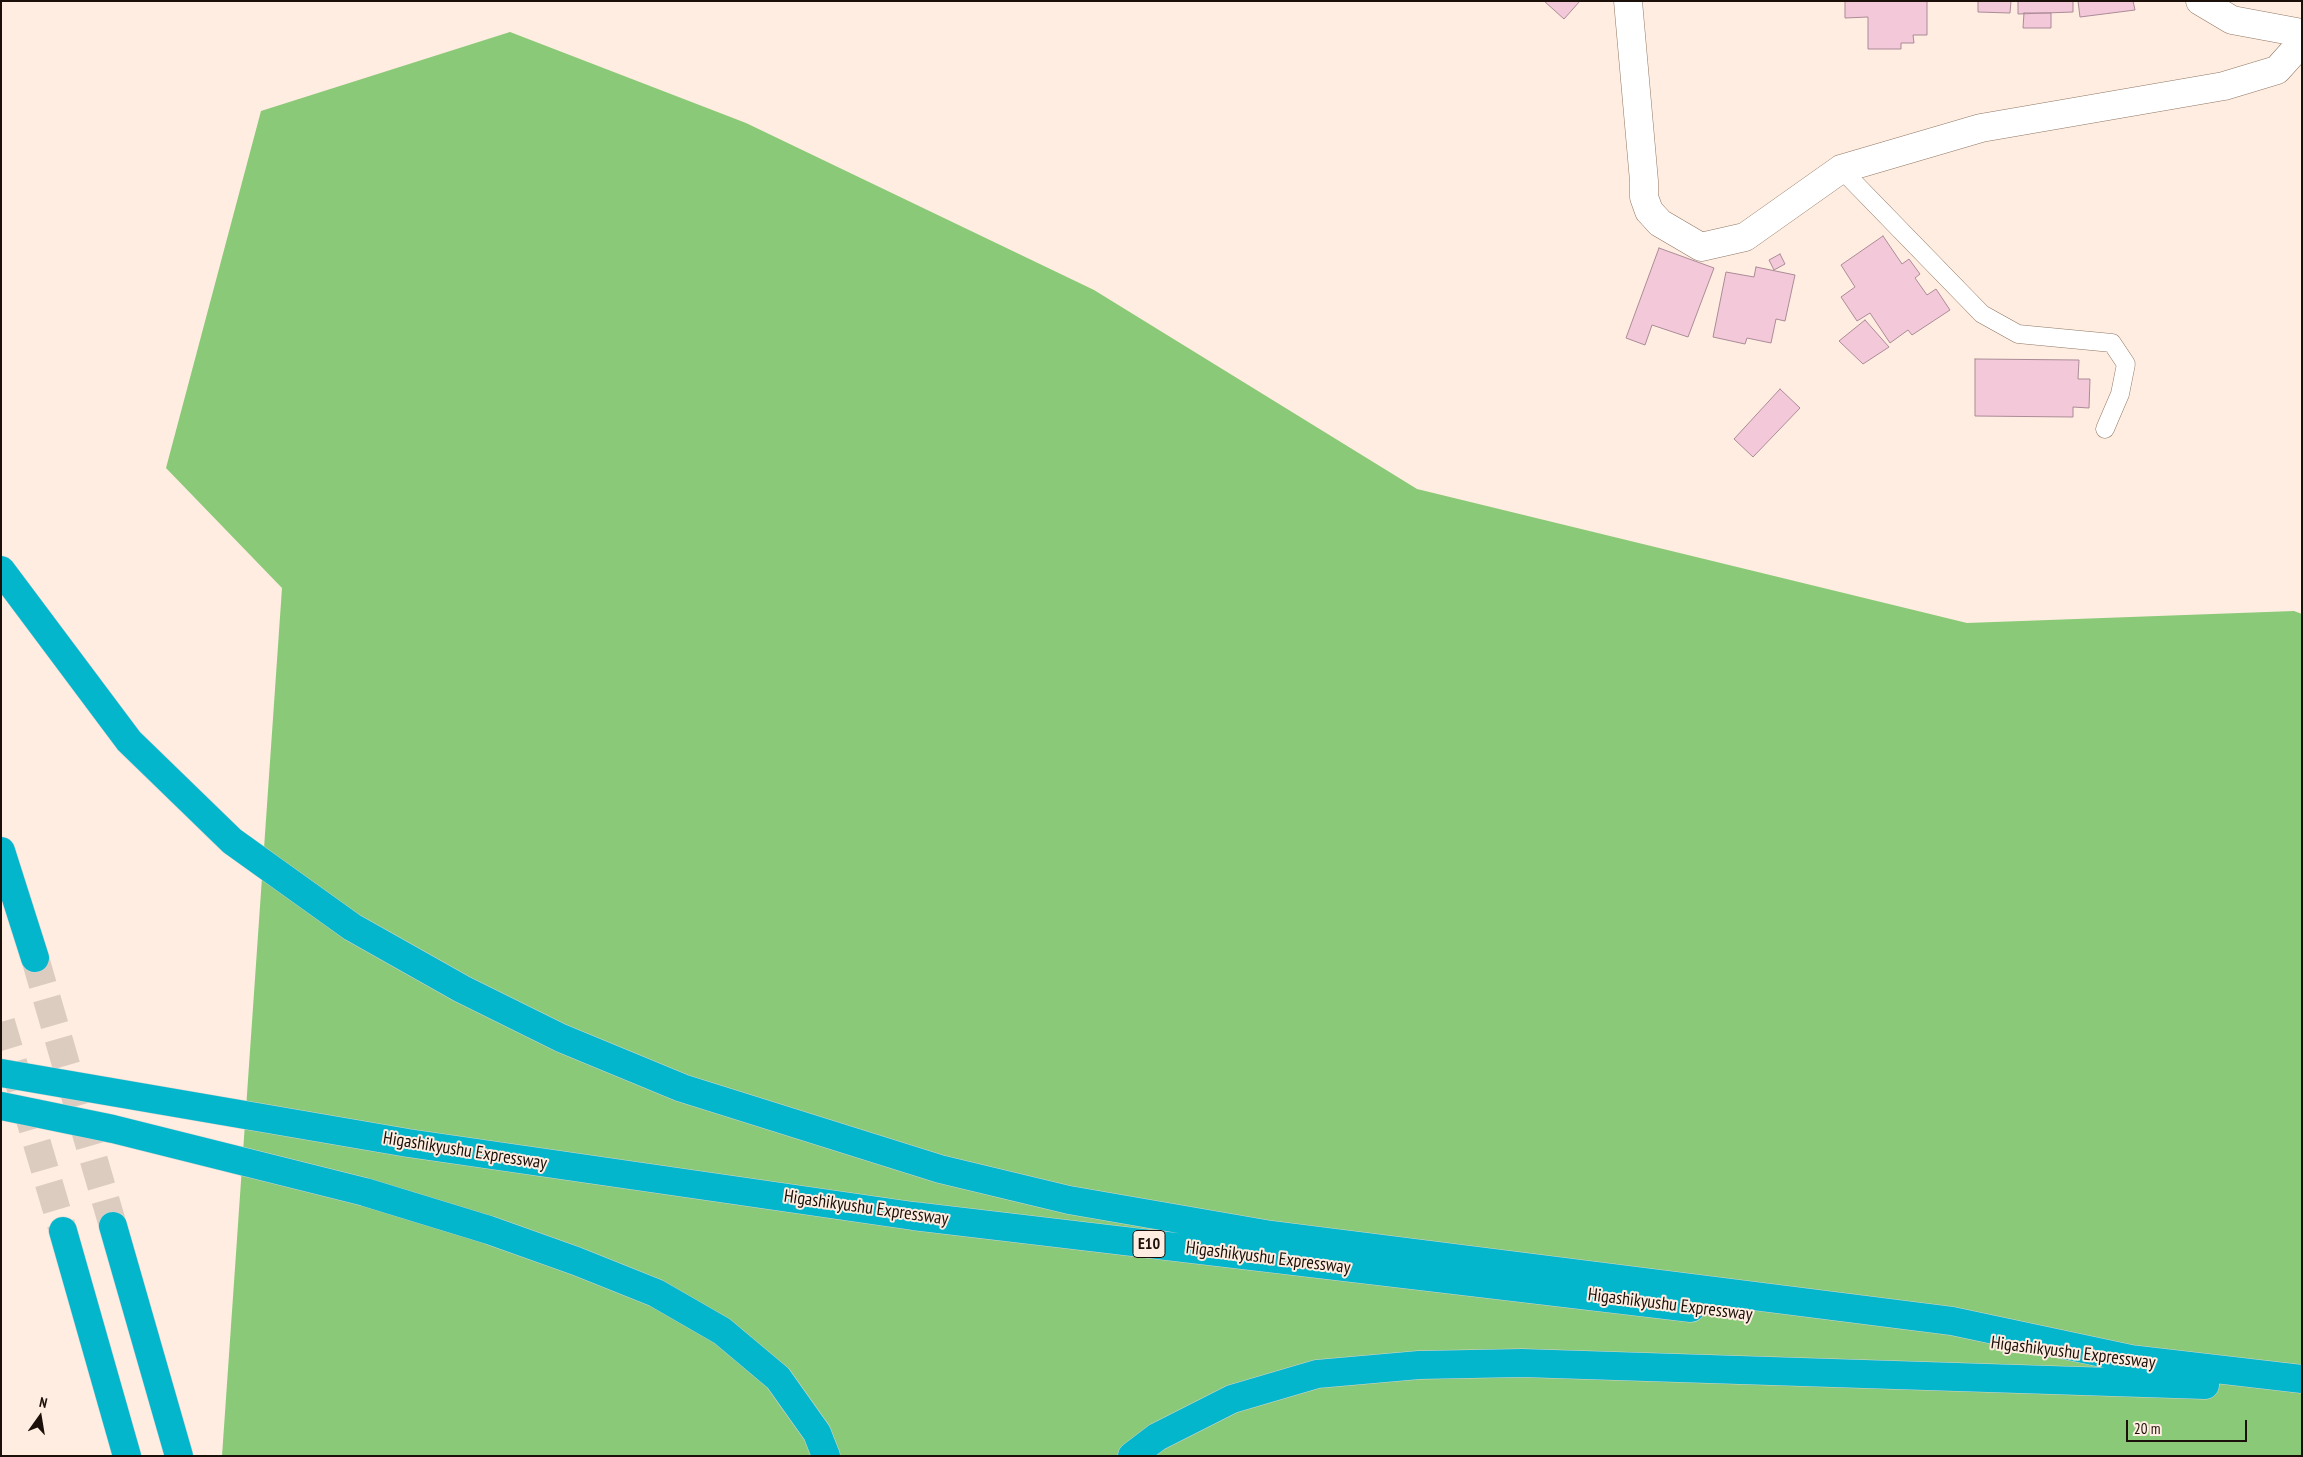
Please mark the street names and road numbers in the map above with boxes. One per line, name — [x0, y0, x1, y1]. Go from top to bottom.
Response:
street label: Higashikyushu Expressway — [381, 1127, 549, 1175]
street label: Higashikyushu Expressway — [782, 1186, 950, 1230]
road number: E10 — [1133, 1230, 1165, 1258]
street label: Higashikyushu Expressway — [1184, 1237, 1352, 1279]
street label: Higashikyushu Expressway — [1586, 1284, 1754, 1326]
street label: Higashikyushu Expressway — [1989, 1332, 2157, 1374]

